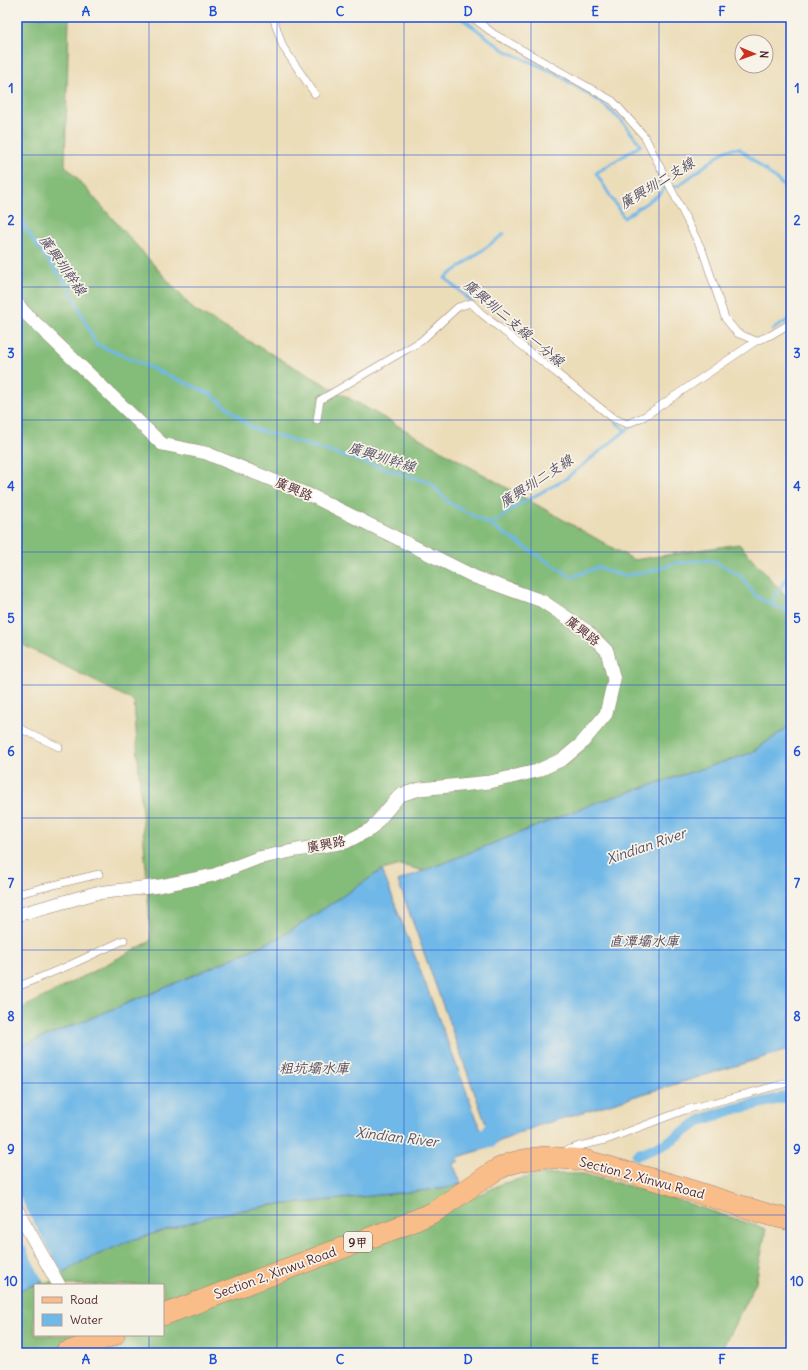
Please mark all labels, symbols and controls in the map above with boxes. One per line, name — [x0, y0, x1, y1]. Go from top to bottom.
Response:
text: A — [82, 3, 91, 20]
text: B — [209, 3, 218, 20]
text: C — [336, 3, 345, 20]
text: D — [463, 3, 473, 20]
text: E — [591, 3, 599, 20]
text: F — [718, 3, 726, 20]
north arrow — [734, 34, 774, 74]
text: N — [757, 50, 771, 58]
text: 1 — [8, 80, 14, 97]
text: 1 — [794, 80, 800, 97]
water label: 廣興圳二支線 — [616, 153, 698, 212]
text: 2 — [7, 212, 15, 229]
text: 2 — [793, 212, 801, 229]
water label: 廣興圳幹線 — [36, 231, 91, 300]
water label: 廣興圳二支線一分線 — [460, 276, 569, 371]
text: 3 — [7, 345, 15, 362]
text: 3 — [793, 345, 801, 362]
water label: 廣興圳幹線 — [346, 438, 419, 476]
water label: 廣興圳二支線 — [496, 450, 577, 511]
street label: 廣興路 — [273, 474, 315, 504]
text: 4 — [7, 478, 15, 495]
text: 4 — [793, 478, 801, 495]
text: 5 — [7, 610, 15, 627]
text: 5 — [793, 610, 801, 627]
street label: 廣興路 — [562, 612, 604, 650]
text: 6 — [7, 743, 15, 760]
text: 6 — [793, 743, 801, 760]
water label: Xindian River — [604, 823, 690, 868]
street label: 廣興路 — [305, 832, 347, 856]
text: 7 — [8, 875, 15, 892]
text: 7 — [794, 875, 801, 892]
water label: 直潭壩水庫 — [609, 932, 681, 950]
text: 8 — [7, 1008, 15, 1025]
text: 8 — [793, 1008, 801, 1025]
water label: 粗坑壩水庫 — [279, 1059, 351, 1077]
water label: Xindian River — [355, 1123, 441, 1151]
text: 9 — [7, 1141, 15, 1158]
text: 9 — [793, 1141, 801, 1158]
street label: Section 2, Xinwu Road — [578, 1153, 707, 1203]
road number: 9甲 — [344, 1232, 372, 1252]
street label: Section 2, Xinwu Road — [212, 1243, 339, 1303]
text: 10 — [4, 1273, 18, 1290]
text: 10 — [790, 1273, 804, 1290]
legend — [34, 1284, 164, 1336]
text: Road — [70, 1292, 98, 1307]
text: Water — [70, 1312, 103, 1327]
text: A — [82, 1351, 91, 1368]
text: B — [209, 1351, 218, 1368]
text: C — [336, 1351, 345, 1368]
text: D — [463, 1351, 473, 1368]
text: E — [591, 1351, 599, 1368]
text: F — [718, 1351, 726, 1368]

